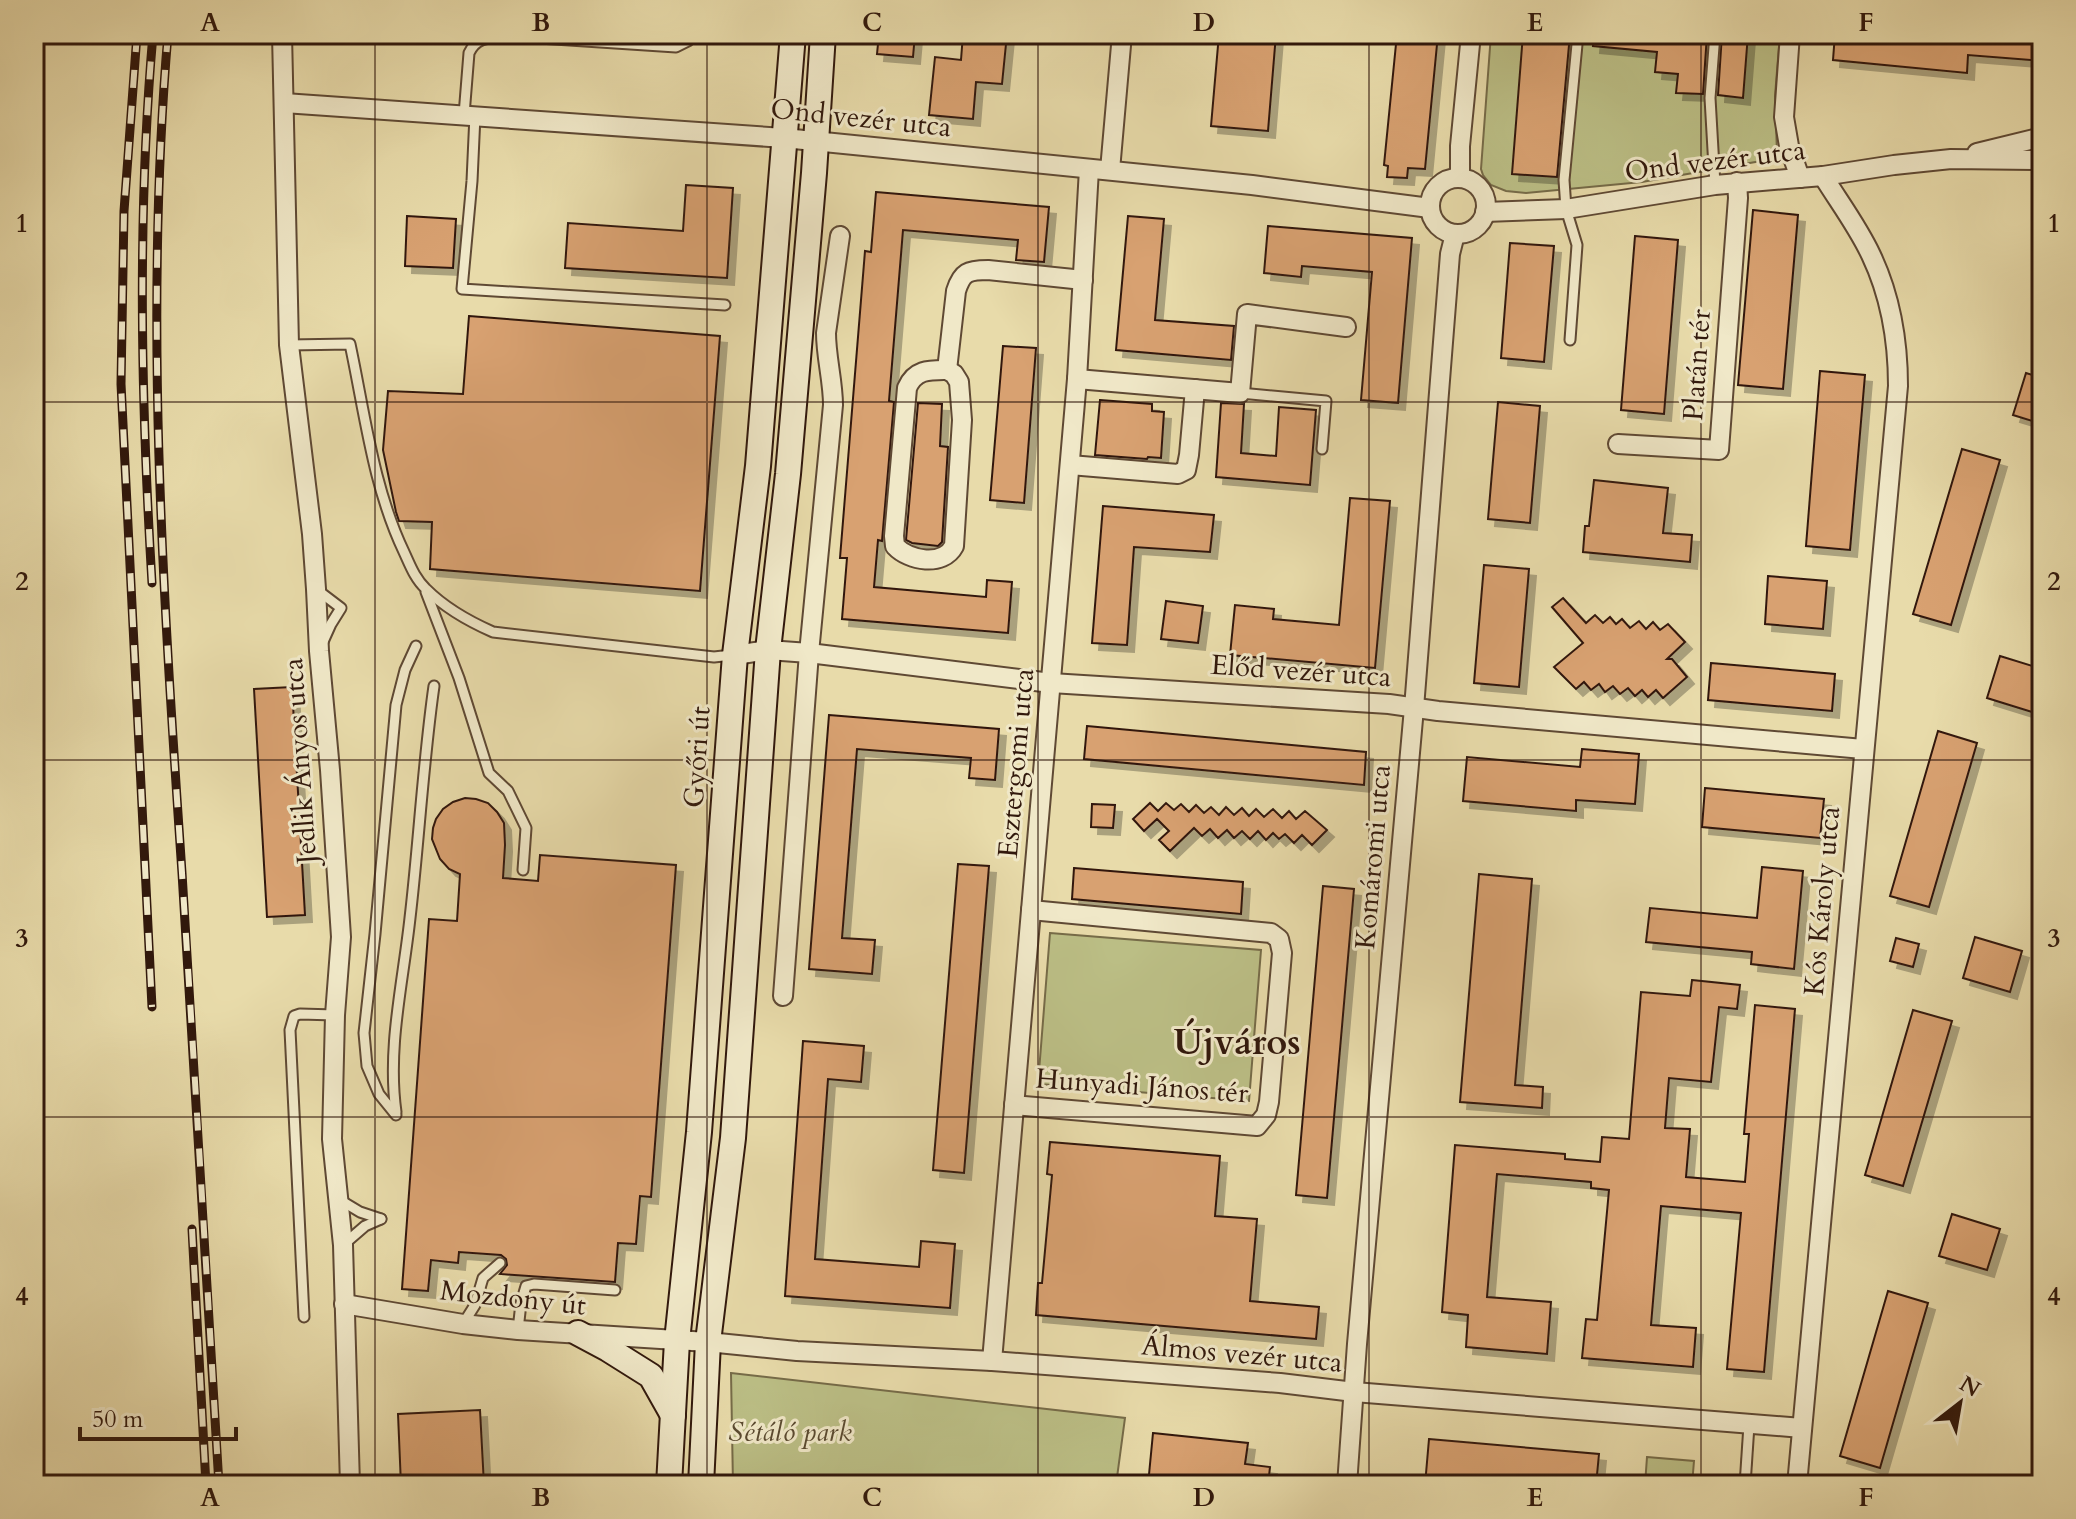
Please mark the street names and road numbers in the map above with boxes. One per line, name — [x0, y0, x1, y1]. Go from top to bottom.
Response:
street label: Ond vezér utca — [769, 90, 953, 146]
street label: Ond vezér utca — [1623, 131, 1807, 191]
street label: Platán tér — [1674, 307, 1720, 422]
street label: Előd vezér utca — [1209, 646, 1393, 696]
street label: Jedlik Ányos utca — [274, 657, 326, 869]
street label: Esztergomi utca — [989, 667, 1043, 859]
street label: Győri út — [674, 705, 720, 809]
street label: Komáromi utca — [1346, 763, 1400, 951]
street label: Kós Károly utca — [1795, 805, 1849, 997]
street label: Hunyadi János tér — [1034, 1060, 1250, 1112]
street label: Mozdony út — [438, 1271, 588, 1325]
street label: Álmos vezér utca — [1140, 1326, 1344, 1382]

